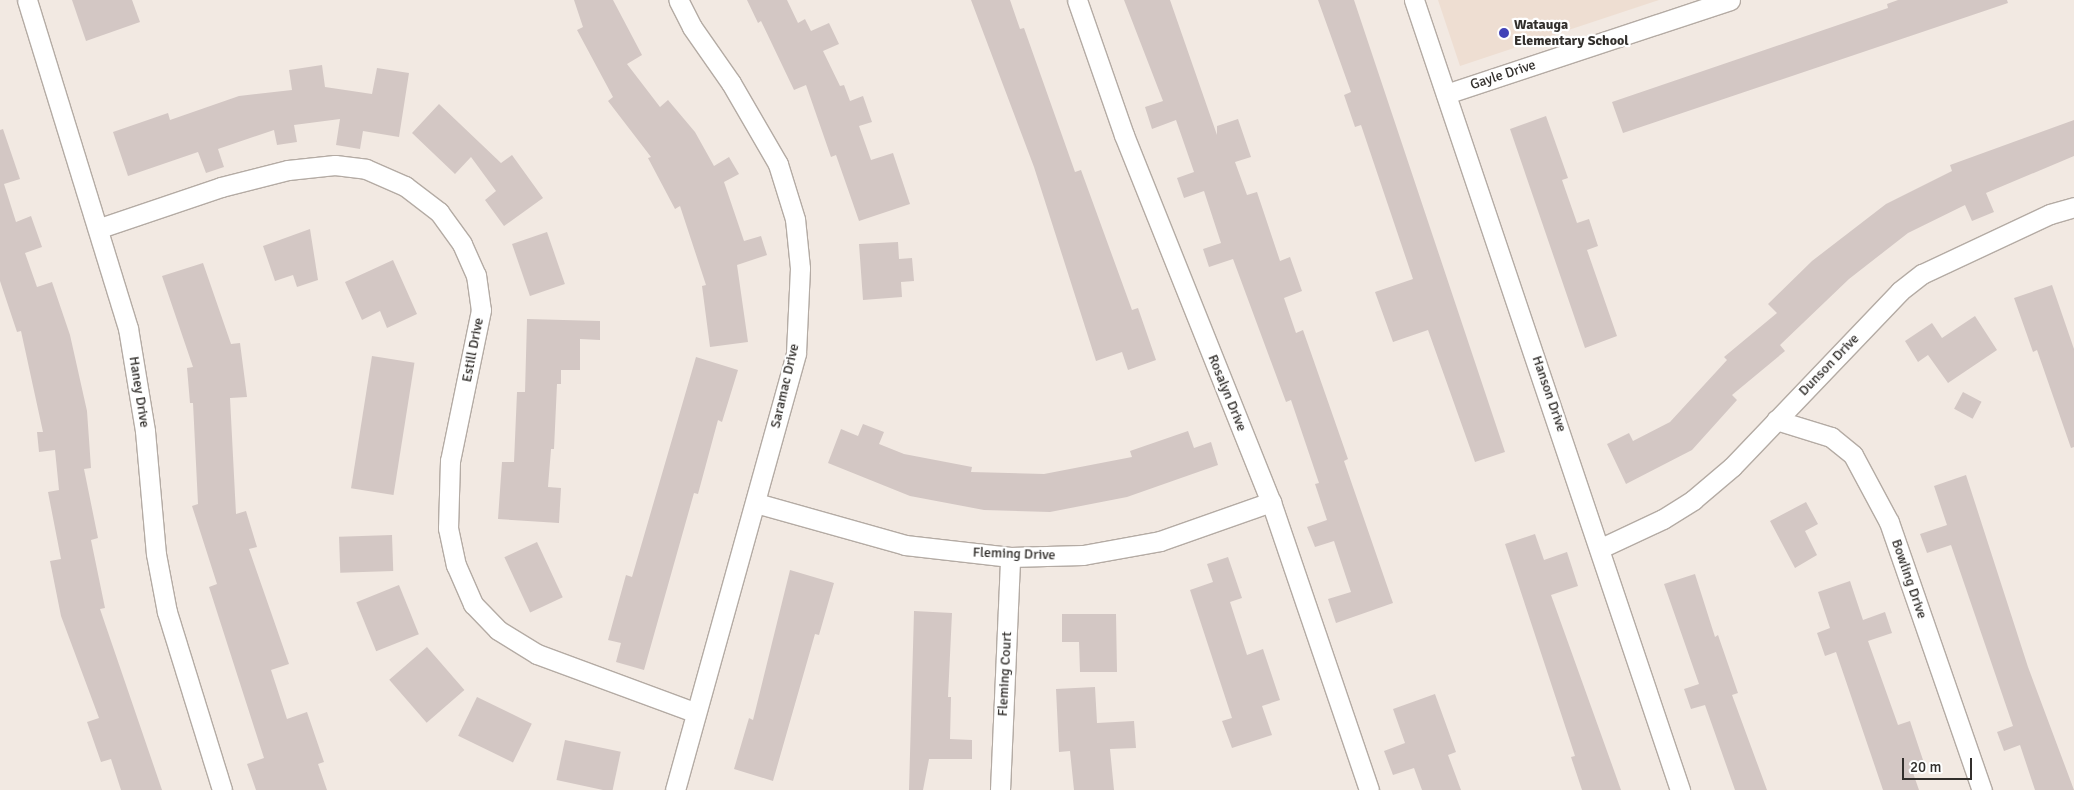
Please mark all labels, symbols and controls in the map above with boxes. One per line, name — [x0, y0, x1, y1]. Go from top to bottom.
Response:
place label: Watauga Elementary School — [1514, 17, 1629, 49]
marker: Watauga Elementary School — [1498, 27, 1510, 39]
street label: Gayle Drive — [1468, 57, 1538, 93]
street label: Estill Drive — [459, 316, 487, 384]
street label: Dunson Drive — [1795, 330, 1863, 400]
street label: Saramac Drive — [767, 342, 803, 430]
street label: Rosalyn Drive — [1204, 352, 1250, 434]
street label: Hanson Drive — [1528, 354, 1570, 434]
street label: Haney Drive — [125, 355, 153, 429]
street label: Bowling Drive — [1888, 537, 1930, 621]
street label: Fleming Drive — [972, 544, 1056, 564]
street label: Fleming Court — [994, 631, 1016, 717]
scale bar — [1904, 748, 1974, 780]
text: 20 m — [1910, 758, 1941, 776]

